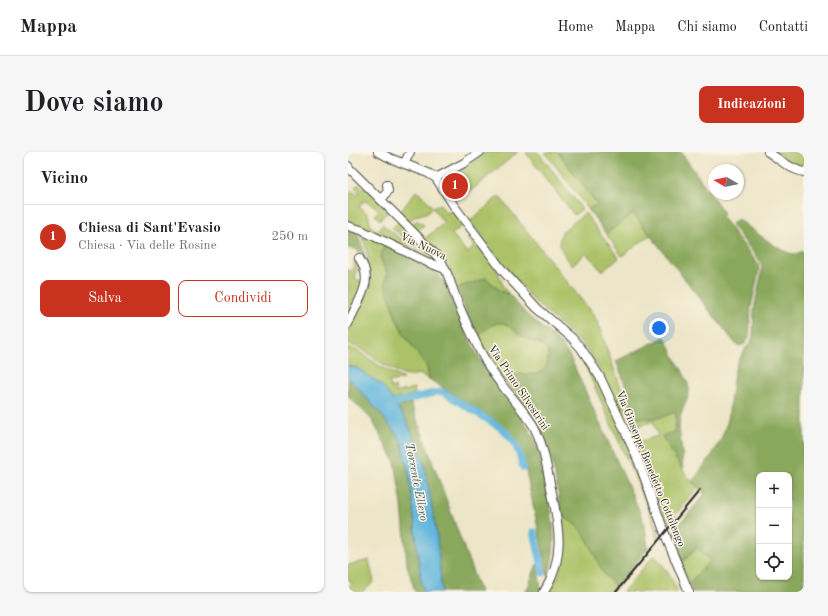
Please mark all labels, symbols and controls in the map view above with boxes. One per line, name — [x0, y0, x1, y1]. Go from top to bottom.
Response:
text: Mappa — [20, 18, 77, 37]
text: Home — [558, 20, 593, 34]
text: Mappa — [615, 20, 655, 34]
text: Chi siamo — [677, 20, 737, 34]
text: Contatti — [759, 20, 808, 34]
button: Indicazioni — [699, 86, 804, 123]
text: Dove siamo — [24, 90, 164, 118]
north arrow — [708, 164, 744, 200]
text: Vicino — [40, 170, 88, 187]
pin: 1 — [442, 171, 468, 201]
text: Chiesa di Sant'Evasio — [78, 221, 221, 236]
text: 1 — [49, 230, 57, 243]
text: 250 m — [271, 230, 308, 243]
street label: Via Nuova — [398, 232, 448, 263]
text: Chiesa · Via delle Rosine — [78, 239, 217, 252]
button: Salva — [40, 280, 170, 317]
button: Condividi — [178, 280, 308, 317]
your location — [649, 318, 669, 338]
street label: Via Primo Silvestrini — [486, 344, 550, 432]
street label: Via Giuseppe Benedetto Cottolengo — [613, 389, 687, 549]
water label: Torrente Ellero — [403, 442, 430, 522]
map controls — [756, 472, 792, 580]
button: + — [756, 472, 792, 508]
button: − — [756, 508, 792, 544]
button: locate — [756, 544, 792, 580]

